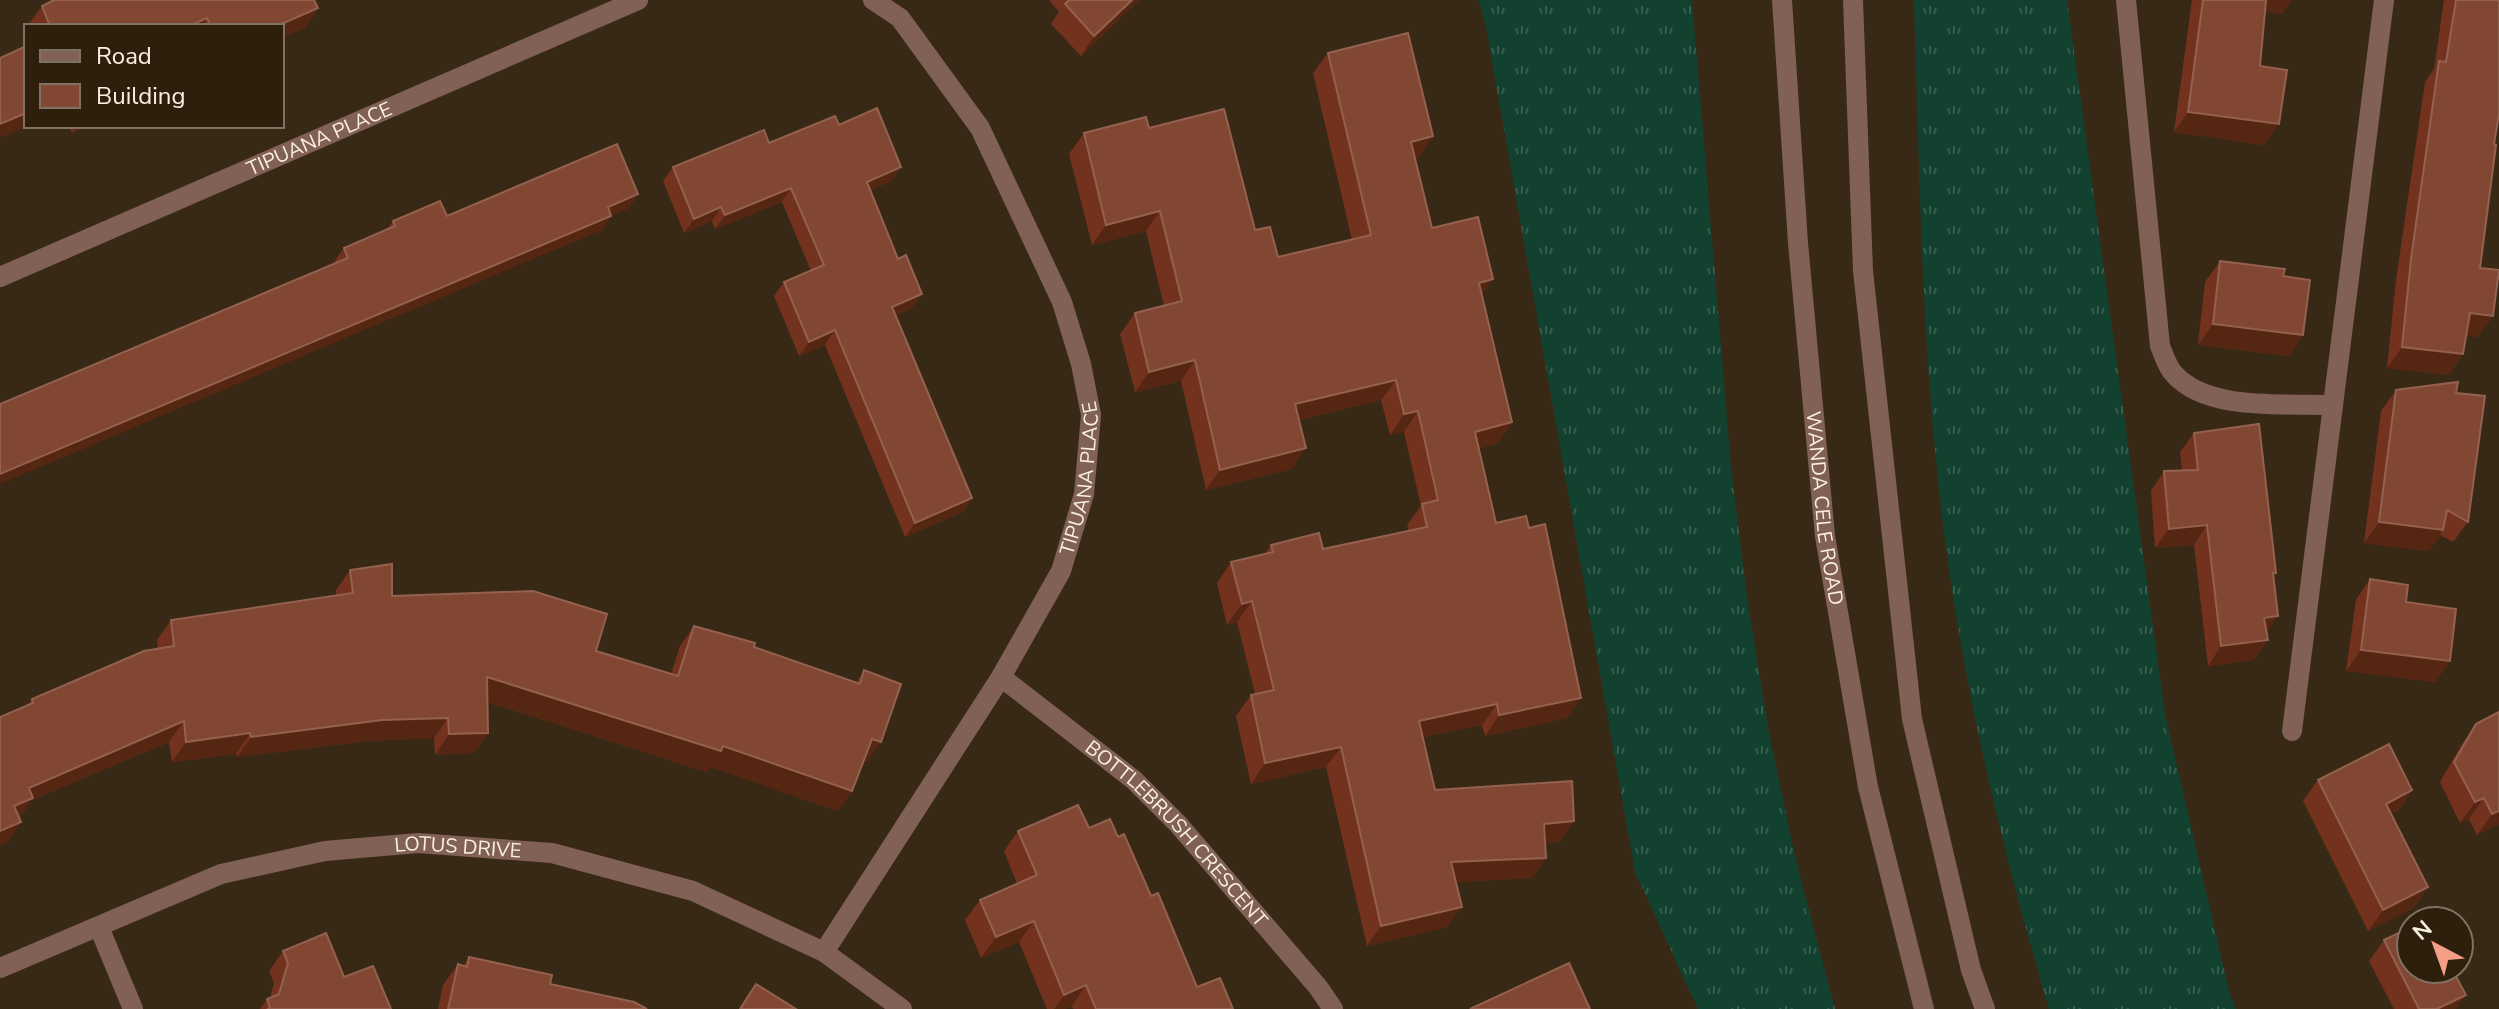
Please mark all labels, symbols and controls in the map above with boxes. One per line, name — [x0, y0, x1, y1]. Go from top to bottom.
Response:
legend — [24, 24, 284, 128]
text: Road — [96, 40, 152, 72]
text: Building — [96, 80, 186, 112]
street label: TIPUANA PLACE — [242, 95, 396, 182]
street label: TIPUANA PLACE — [1053, 399, 1105, 558]
street label: WANDA CELE ROAD — [1800, 410, 1850, 607]
street label: BOTTLEBRUSH CRESCENT — [1080, 734, 1274, 932]
street label: LOTUS DRIVE — [393, 829, 522, 864]
north arrow — [2395, 905, 2475, 985]
text: N — [2406, 914, 2439, 947]

